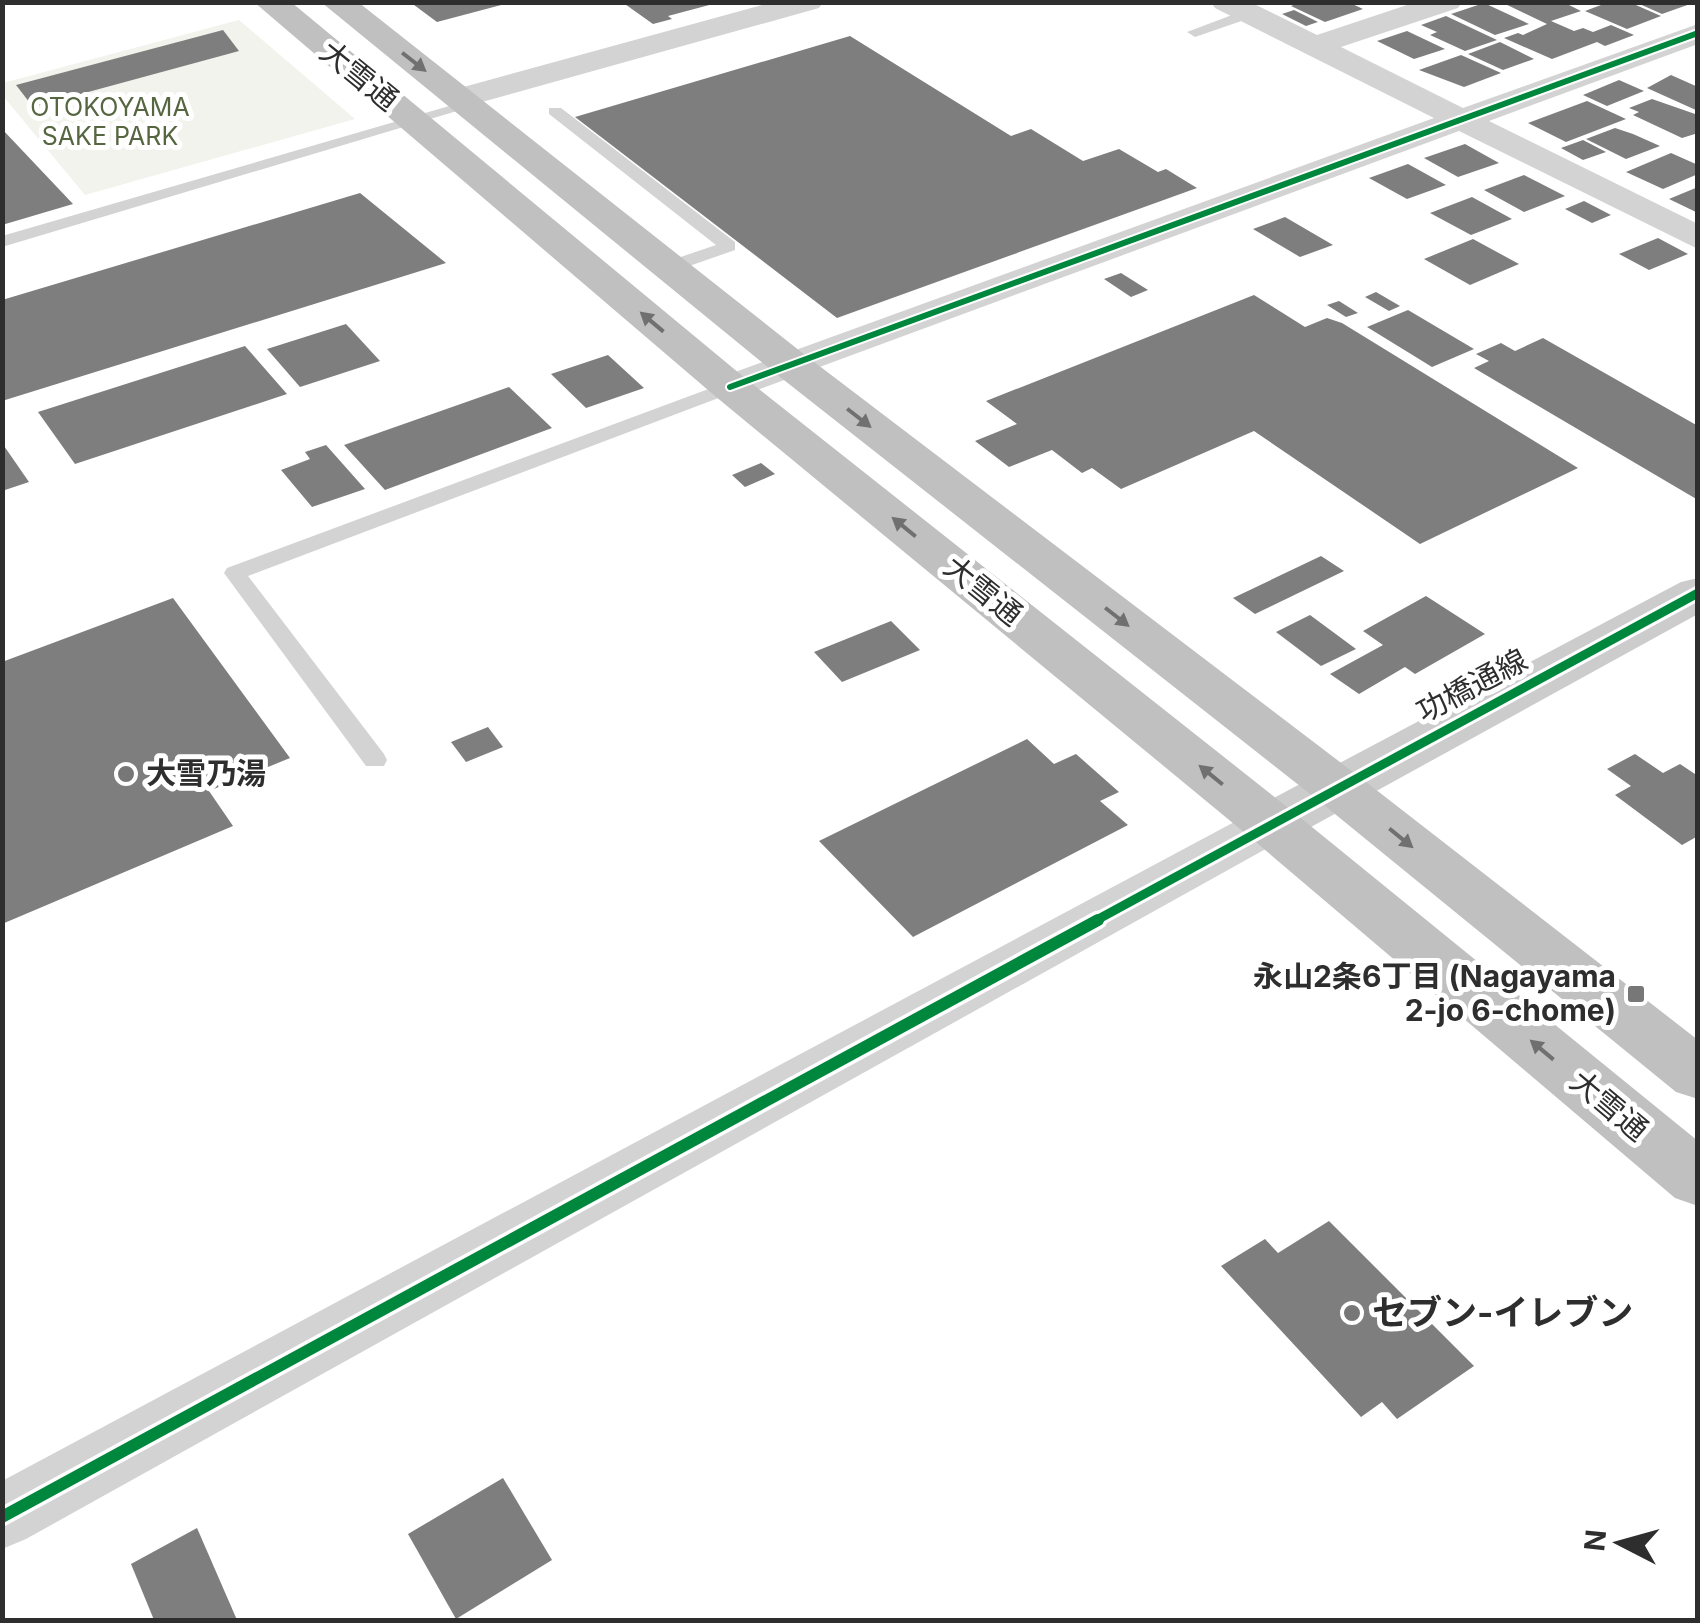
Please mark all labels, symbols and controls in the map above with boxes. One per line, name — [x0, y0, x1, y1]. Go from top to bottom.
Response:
street label: 大雪通 — [313, 33, 406, 118]
one-way arrow — [401, 52, 427, 73]
park label: OTOKOYAMA SAKE PARK — [30, 92, 190, 151]
one-way arrow — [639, 311, 664, 333]
one-way arrow — [846, 408, 872, 429]
one-way arrow — [891, 517, 916, 538]
street label: 大雪通 — [937, 548, 1030, 633]
one-way arrow — [1103, 607, 1129, 628]
street label: 功橋通線 — [1410, 641, 1533, 729]
place label: 大雪乃湯 — [146, 755, 266, 791]
marker: 大雪乃湯 — [115, 763, 137, 785]
one-way arrow — [1198, 765, 1224, 786]
one-way arrow — [1388, 827, 1414, 848]
place label: 永山2条6丁目 (Nagayama 2-jo 6-chome) — [1253, 958, 1616, 1028]
marker: 永山2条6丁目 (Nagayama 2-jo 6-chome) — [1625, 983, 1647, 1005]
one-way arrow — [1530, 1039, 1555, 1061]
street label: 大雪通 — [1564, 1063, 1656, 1148]
place label: セブン-イレブン — [1372, 1291, 1633, 1333]
marker: セブン-イレブン — [1341, 1302, 1363, 1324]
north arrow — [1570, 1493, 1670, 1593]
text: N — [1577, 1528, 1613, 1553]

